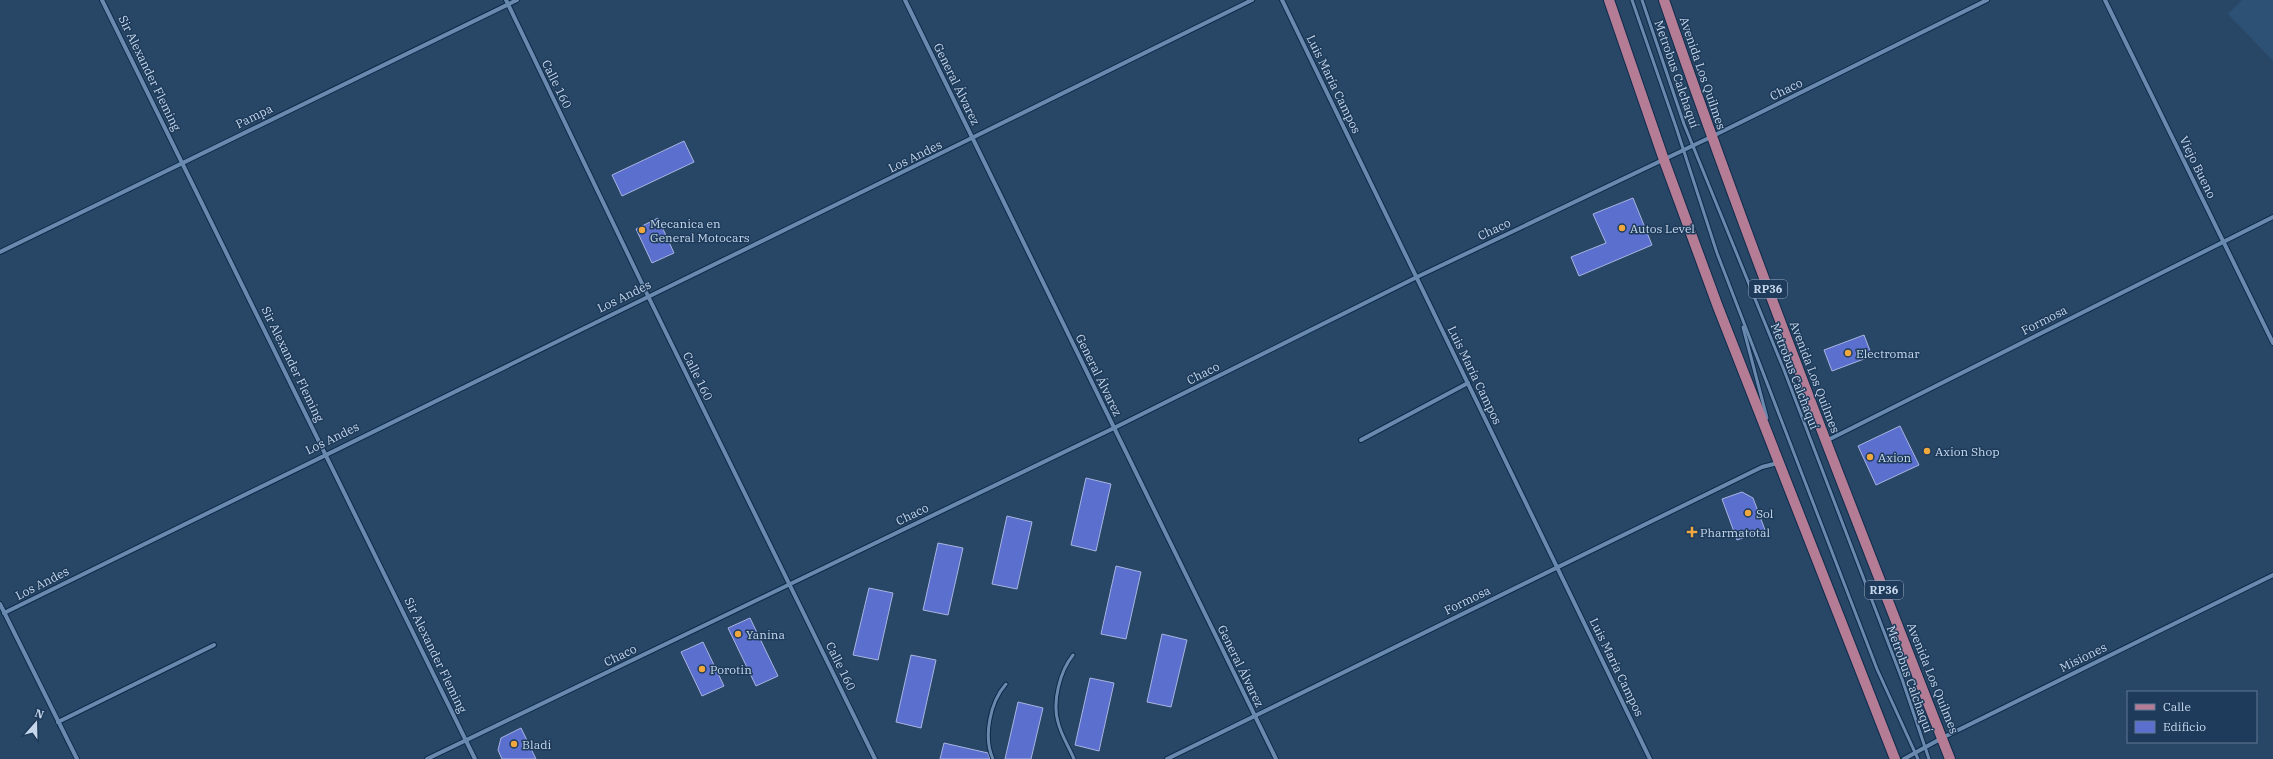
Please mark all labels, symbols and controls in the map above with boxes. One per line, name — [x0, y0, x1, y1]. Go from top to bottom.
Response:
street label: Sir Alexander Fleming — [115, 13, 185, 134]
street label: Avenida Los Quilmes — [1677, 15, 1729, 132]
street label: Metrobus Calchaquí — [1652, 18, 1703, 130]
street label: Luis María Campos — [1304, 32, 1364, 136]
street label: General Álvarez — [931, 40, 983, 128]
street label: Calle 160 — [539, 57, 575, 111]
street label: Chaco — [1767, 75, 1805, 103]
street label: Pampa — [233, 100, 275, 131]
street label: Viejo Bueno — [2176, 133, 2220, 201]
street label: Los Andes — [886, 136, 944, 175]
street label: Chaco — [1475, 215, 1513, 243]
place label: Mecanica en General Motocars — [650, 216, 750, 245]
place label: Autos Level — [1630, 221, 1695, 236]
marker: Autos Level — [1617, 223, 1627, 233]
marker: Mecanica en General Motocars — [637, 225, 647, 235]
street label: Los Andes — [595, 276, 653, 315]
road number: RP36 — [1749, 280, 1787, 298]
street label: Formosa — [2018, 302, 2070, 338]
street label: Sir Alexander Fleming — [258, 304, 328, 425]
street label: Avenida Los Quilmes — [1787, 319, 1843, 435]
street label: Metrobus Calchaquí — [1768, 321, 1822, 432]
street label: Luis María Campos — [1445, 323, 1505, 427]
street label: General Álvarez — [1073, 331, 1125, 419]
place label: Electromar — [1856, 346, 1920, 361]
marker: Electromar — [1843, 348, 1853, 358]
street label: Calle 160 — [680, 349, 716, 403]
street label: Chaco — [1184, 358, 1222, 388]
street label: Los Andes — [303, 418, 361, 457]
place label: Axion Shop — [1935, 444, 2000, 459]
marker: Axion Shop — [1922, 446, 1932, 456]
place label: Axion — [1878, 450, 1912, 465]
marker: Axion — [1865, 452, 1875, 462]
street label: Chaco — [893, 500, 931, 528]
place label: Sol — [1756, 506, 1774, 521]
marker: Sol — [1743, 508, 1753, 518]
place label: Pharmatotal — [1700, 525, 1771, 540]
marker: Pharmatotal — [1687, 527, 1697, 537]
street label: Los Andes — [13, 563, 71, 603]
road number: RP36 — [1865, 581, 1903, 599]
street label: Formosa — [1441, 582, 1493, 618]
street label: Sir Alexander Fleming — [401, 595, 471, 716]
street label: Luis María Campos — [1587, 615, 1647, 719]
street label: Avenida Los Quilmes — [1904, 620, 1962, 736]
street label: General Álvarez — [1215, 622, 1267, 710]
street label: Metrobus Calchaquí — [1884, 623, 1936, 735]
place label: Yanina — [746, 627, 785, 642]
marker: Yanina — [733, 629, 743, 639]
street label: Calle 160 — [823, 639, 859, 693]
street label: Misiones — [2057, 639, 2109, 675]
street label: Chaco — [601, 641, 639, 669]
place label: Porotin — [710, 662, 752, 677]
marker: Porotin — [697, 664, 707, 674]
legend — [2127, 691, 2257, 743]
text: Calle — [2163, 699, 2191, 714]
north arrow — [16, 703, 56, 743]
text: N — [33, 706, 46, 722]
text: Edificio — [2163, 719, 2206, 734]
place label: Bladi — [522, 737, 551, 752]
marker: Bladi — [509, 739, 519, 749]

